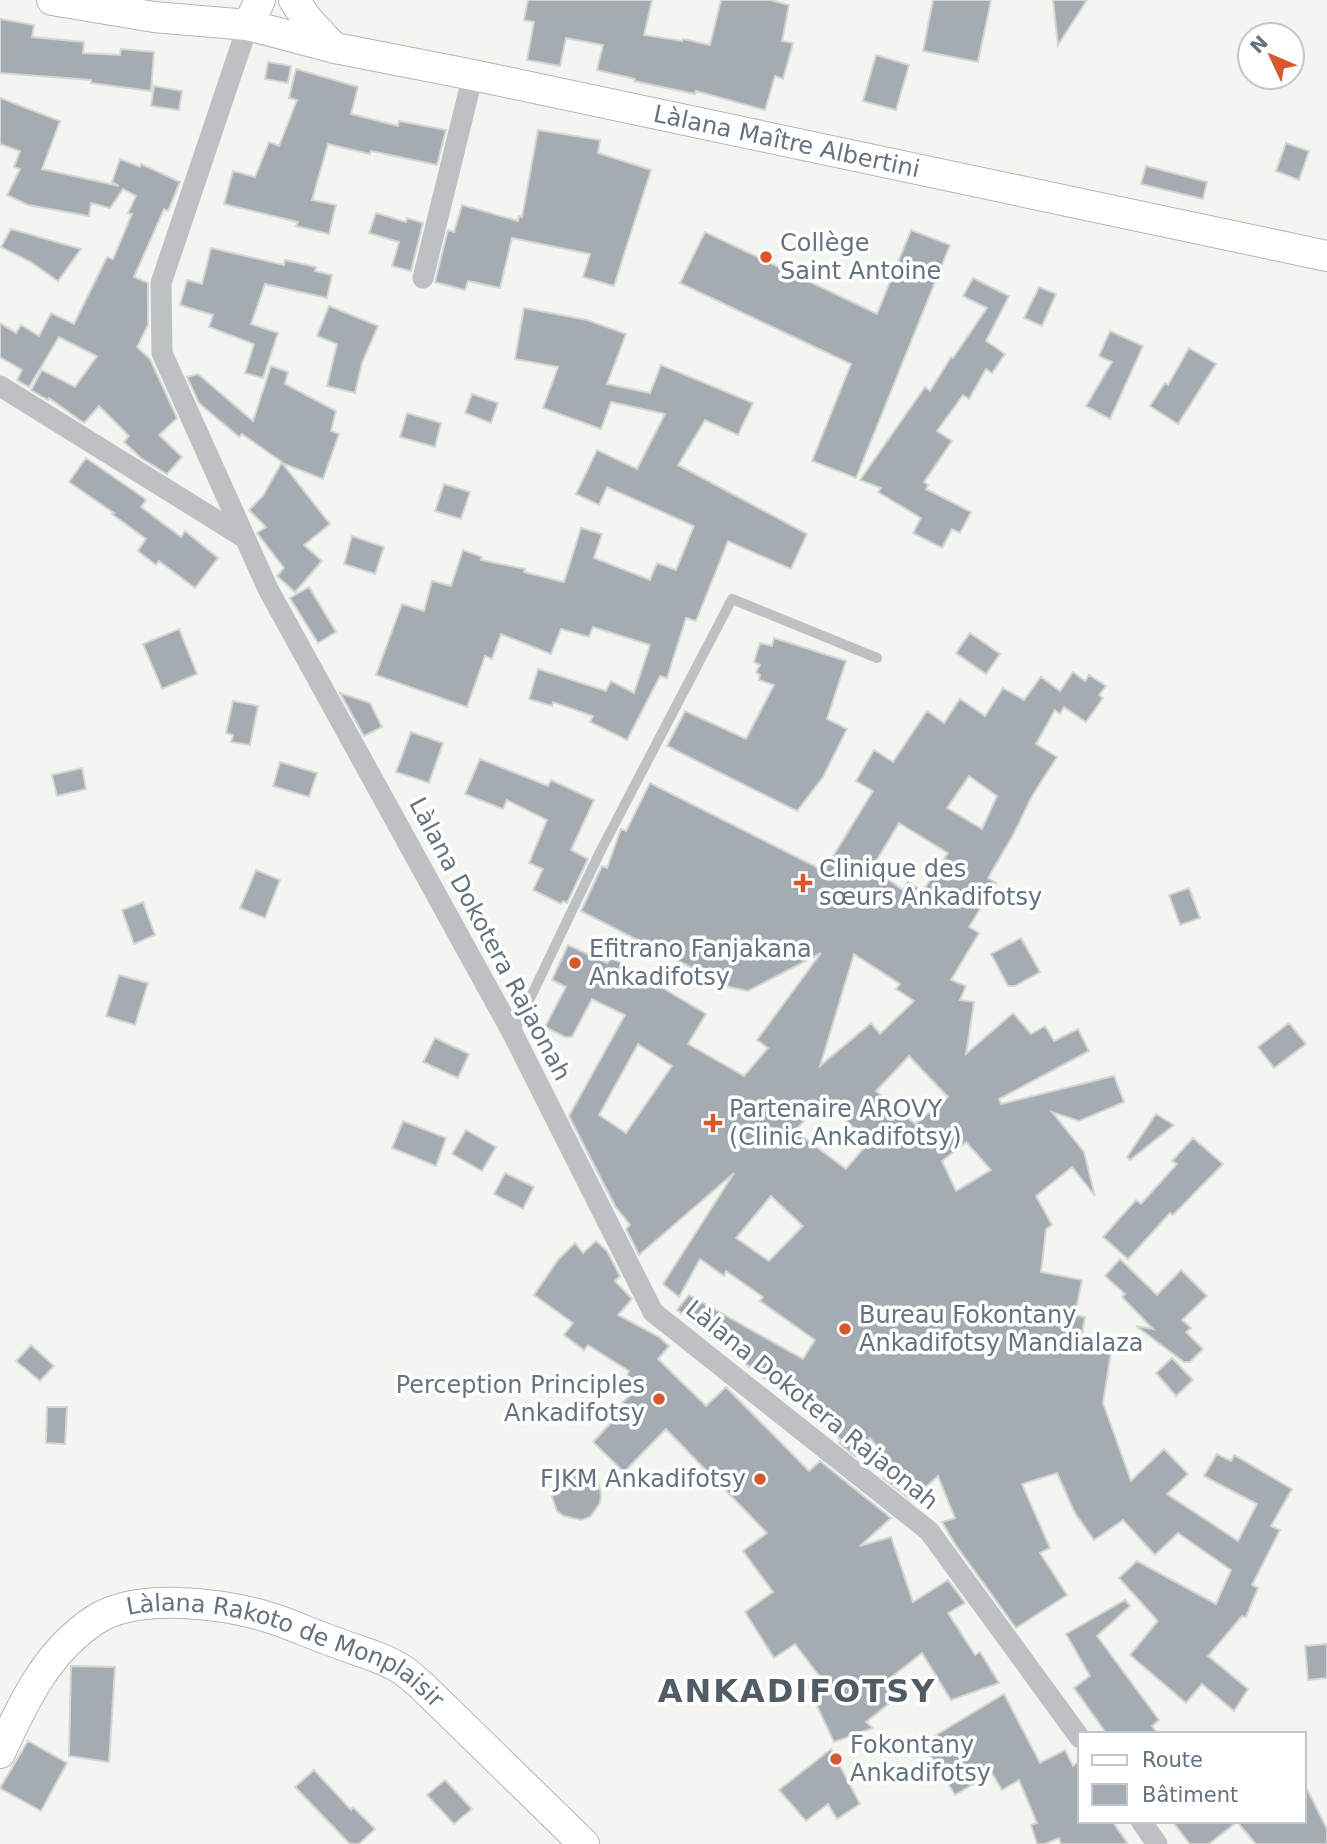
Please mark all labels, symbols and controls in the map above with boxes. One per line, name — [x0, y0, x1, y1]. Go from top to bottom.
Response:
north arrow — [1236, 21, 1306, 91]
text: N — [1245, 31, 1272, 58]
street label: Làlana Maître Albertini — [651, 100, 922, 183]
place label: Collège Saint Antoine — [780, 229, 941, 285]
marker: Collège Saint Antoine — [758, 249, 774, 265]
street label: Làlana Dokotera Rajaonah — [403, 793, 577, 1085]
place label: Clinique des sœurs Ankadifotsy — [819, 855, 1042, 911]
marker: Clinique des sœurs Ankadifotsy — [793, 873, 813, 893]
place label: Efitrano Fanjakana Ankadifotsy — [589, 935, 812, 991]
marker: Efitrano Fanjakana Ankadifotsy — [567, 955, 583, 971]
place label: Partenaire AROVY (Clinic Ankadifotsy) — [729, 1095, 962, 1151]
marker: Partenaire AROVY (Clinic Ankadifotsy) — [703, 1113, 723, 1133]
street label: Làlana Dokotera Rajaonah — [680, 1295, 944, 1515]
place label: Bureau Fokontany Ankadifotsy Mandialaza — [859, 1301, 1144, 1357]
marker: Bureau Fokontany Ankadifotsy Mandialaza — [837, 1321, 853, 1337]
place label: Perception Principles Ankadifotsy — [396, 1371, 645, 1427]
marker: Perception Principles Ankadifotsy — [651, 1391, 667, 1407]
place label: FJKM Ankadifotsy — [540, 1465, 746, 1493]
marker: FJKM Ankadifotsy — [752, 1471, 768, 1487]
street label: Làlana Rakoto de Monplaisir — [124, 1589, 450, 1714]
district label: ANKADIFOTSY — [658, 1672, 936, 1710]
place label: Fokontany Ankadifotsy — [850, 1731, 991, 1787]
legend — [1078, 1732, 1306, 1823]
text: Route — [1142, 1748, 1203, 1772]
marker: Fokontany Ankadifotsy — [828, 1751, 844, 1767]
text: Bâtiment — [1142, 1783, 1238, 1807]

